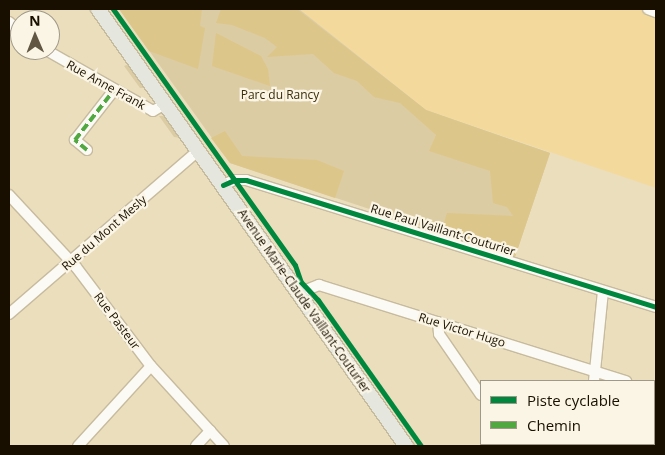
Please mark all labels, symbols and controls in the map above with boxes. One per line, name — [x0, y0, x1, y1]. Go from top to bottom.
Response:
north arrow — [10, 10, 60, 60]
text: N — [29, 11, 41, 30]
street label: Rue Anne Frank — [64, 57, 148, 113]
park label: Parc du Rancy — [241, 88, 319, 102]
street label: Rue du Mont Mesly — [59, 192, 149, 274]
street label: Rue Paul Vaillant-Couturier — [369, 201, 517, 259]
street label: Avenue Marie-Claude Vaillant-Couturier — [235, 206, 373, 396]
street label: Rue Pasteur — [91, 290, 143, 352]
street label: Rue Victor Hugo — [417, 310, 507, 350]
legend — [480, 380, 655, 445]
text: Piste cyclable — [527, 390, 620, 410]
text: Chemin — [527, 415, 581, 435]

